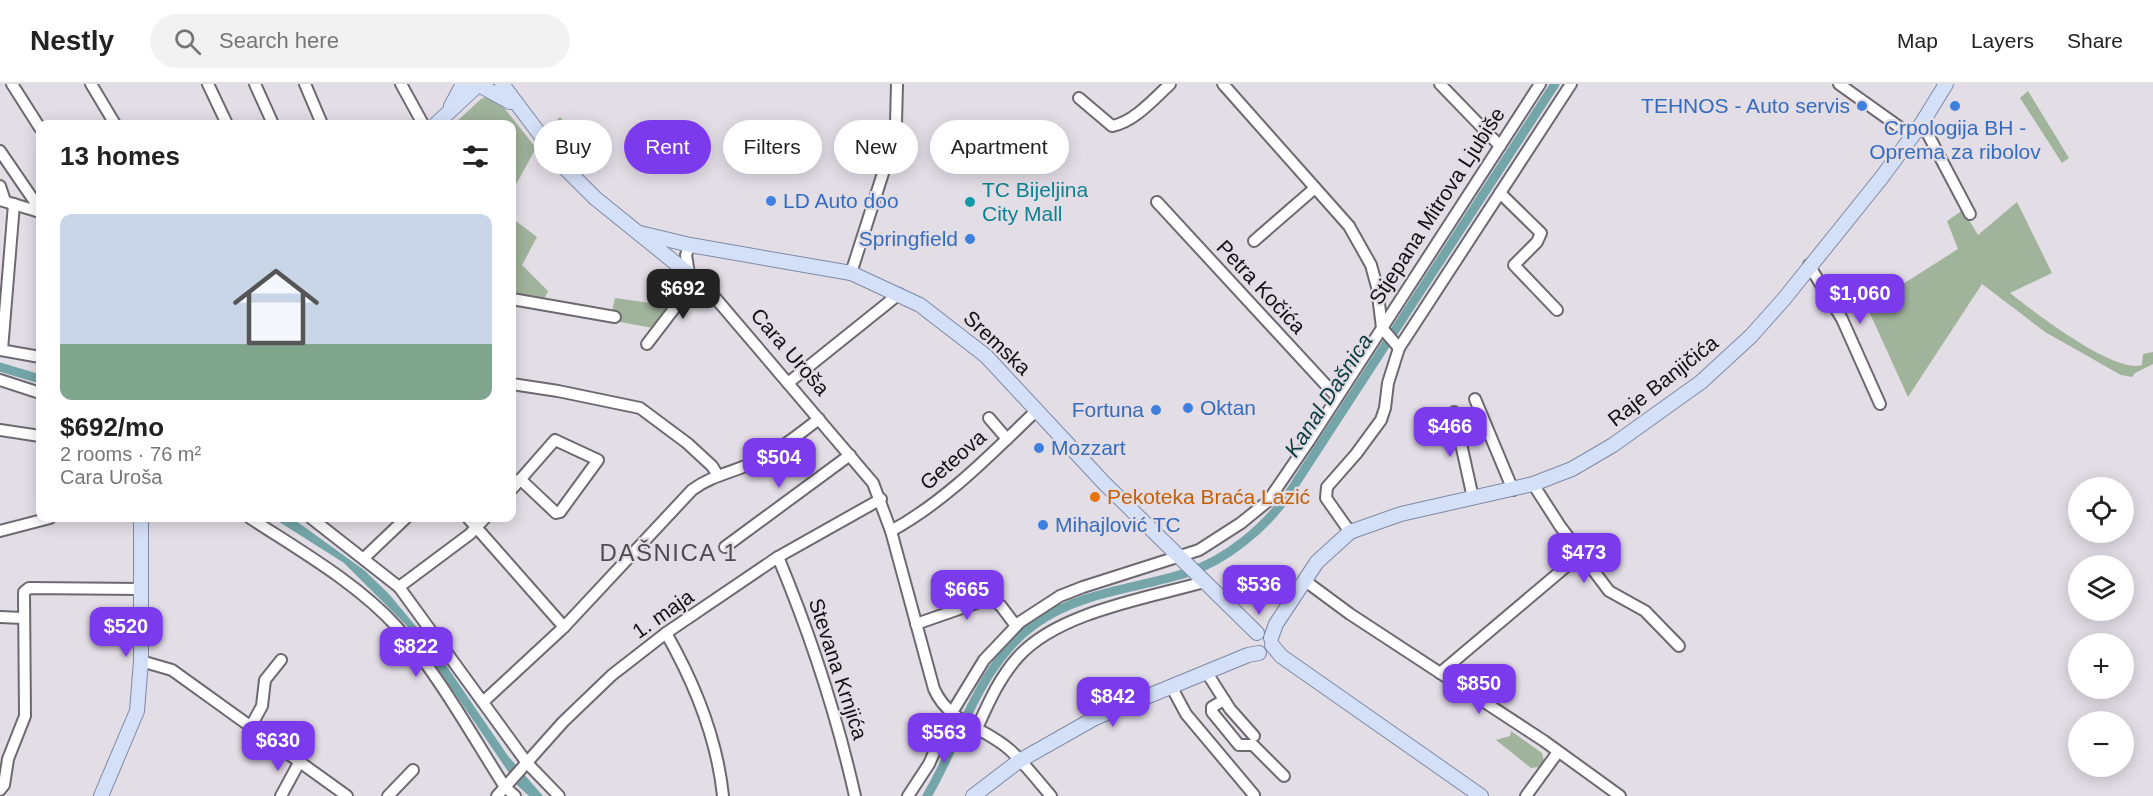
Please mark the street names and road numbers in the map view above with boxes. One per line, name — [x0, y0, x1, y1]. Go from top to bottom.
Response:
street label: Stjepana Mitrova Ljubiše — [1364, 103, 1509, 308]
street label: Petra Kočića — [1212, 235, 1311, 338]
street label: Cara Uroša — [746, 304, 834, 400]
street label: Sremska — [959, 306, 1036, 380]
street label: Raje Banjičića — [1603, 330, 1722, 431]
street label: Geteova — [915, 425, 990, 494]
street label: 1. maja — [628, 584, 698, 643]
street label: Stevana Krnjića — [805, 595, 872, 743]

